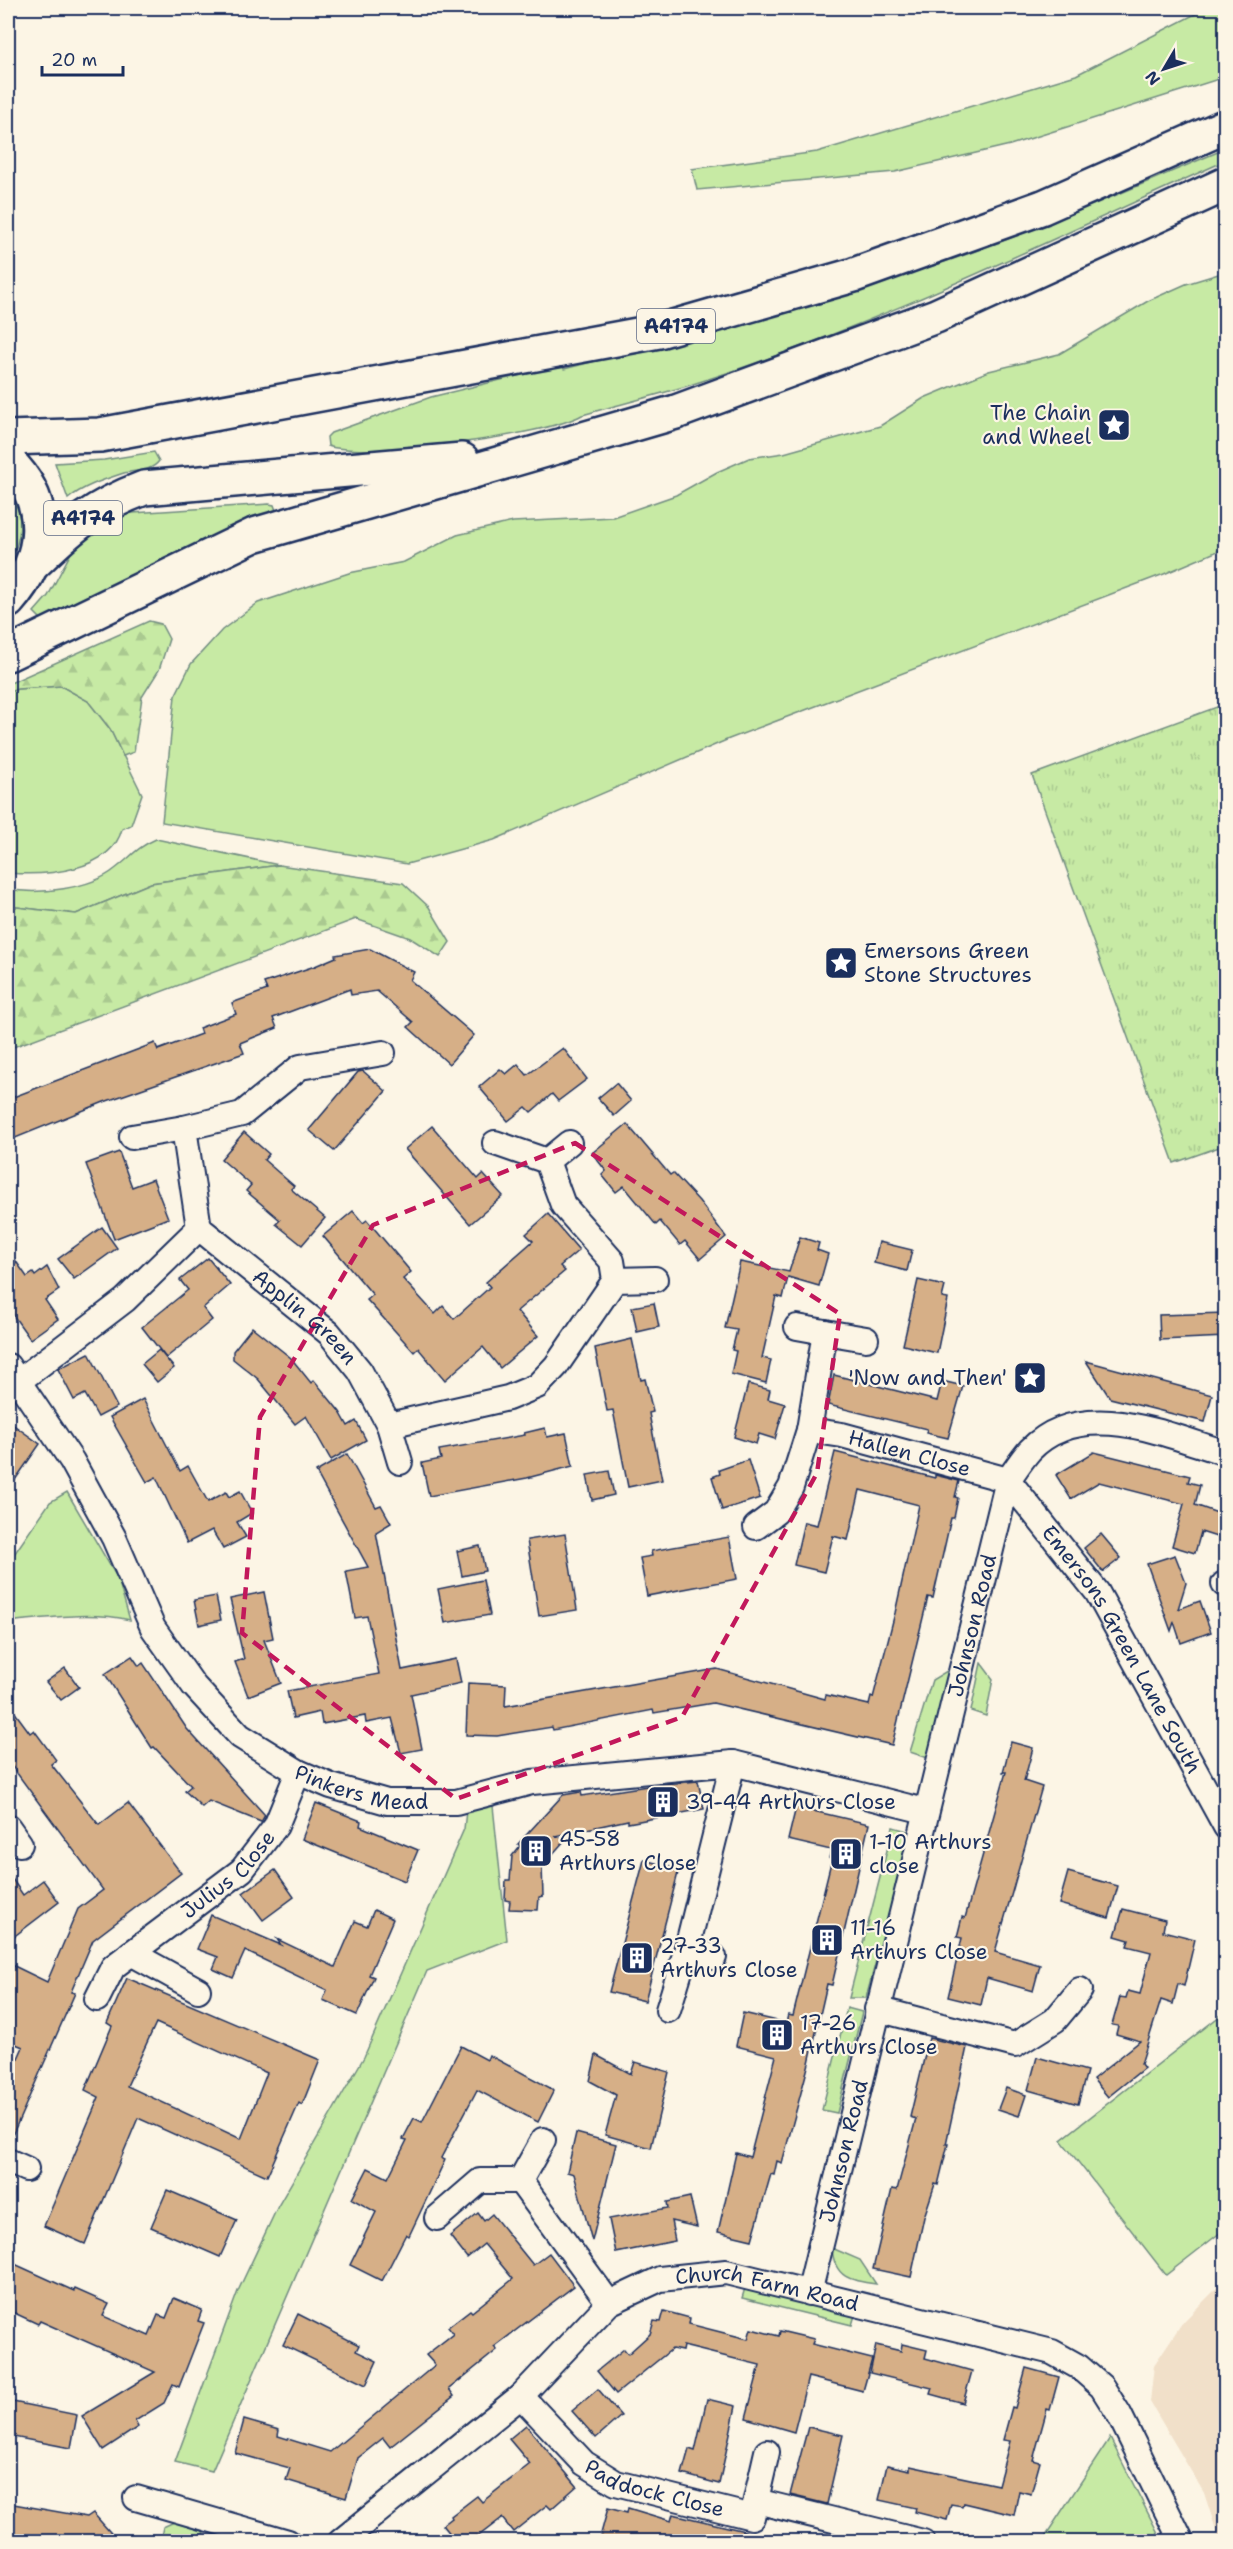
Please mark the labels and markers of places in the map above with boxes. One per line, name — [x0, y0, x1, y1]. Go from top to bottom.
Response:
place label: The Chain and Wheel — [982, 399, 1092, 451]
place icon: The Chain and Wheel — [1096, 407, 1132, 443]
place label: Emersons Green Stone Structures — [864, 937, 1032, 989]
place icon: Emersons Green Stone Structures — [823, 945, 859, 981]
place icon: 'Now and Then' — [1012, 1360, 1048, 1396]
place label: 'Now and Then' — [848, 1364, 1007, 1392]
building icon: 39-44 Arthurs Close — [645, 1784, 681, 1820]
place label: 39-44 Arthurs Close — [686, 1788, 896, 1816]
place label: 45-58 Arthurs Close — [559, 1825, 697, 1877]
place label: 1-10 Arthurs close — [869, 1828, 992, 1880]
building icon: 45-58 Arthurs Close — [518, 1833, 554, 1869]
building icon: 1-10 Arthurs close — [828, 1836, 864, 1872]
place label: 11-16 Arthurs Close — [850, 1914, 988, 1966]
building icon: 11-16 Arthurs Close — [809, 1922, 845, 1958]
place label: 27-33 Arthurs Close — [660, 1932, 798, 1984]
building icon: 27-33 Arthurs Close — [619, 1940, 655, 1976]
place label: 17-26 Arthurs Close — [800, 2009, 938, 2061]
building icon: 17-26 Arthurs Close — [759, 2017, 795, 2053]

